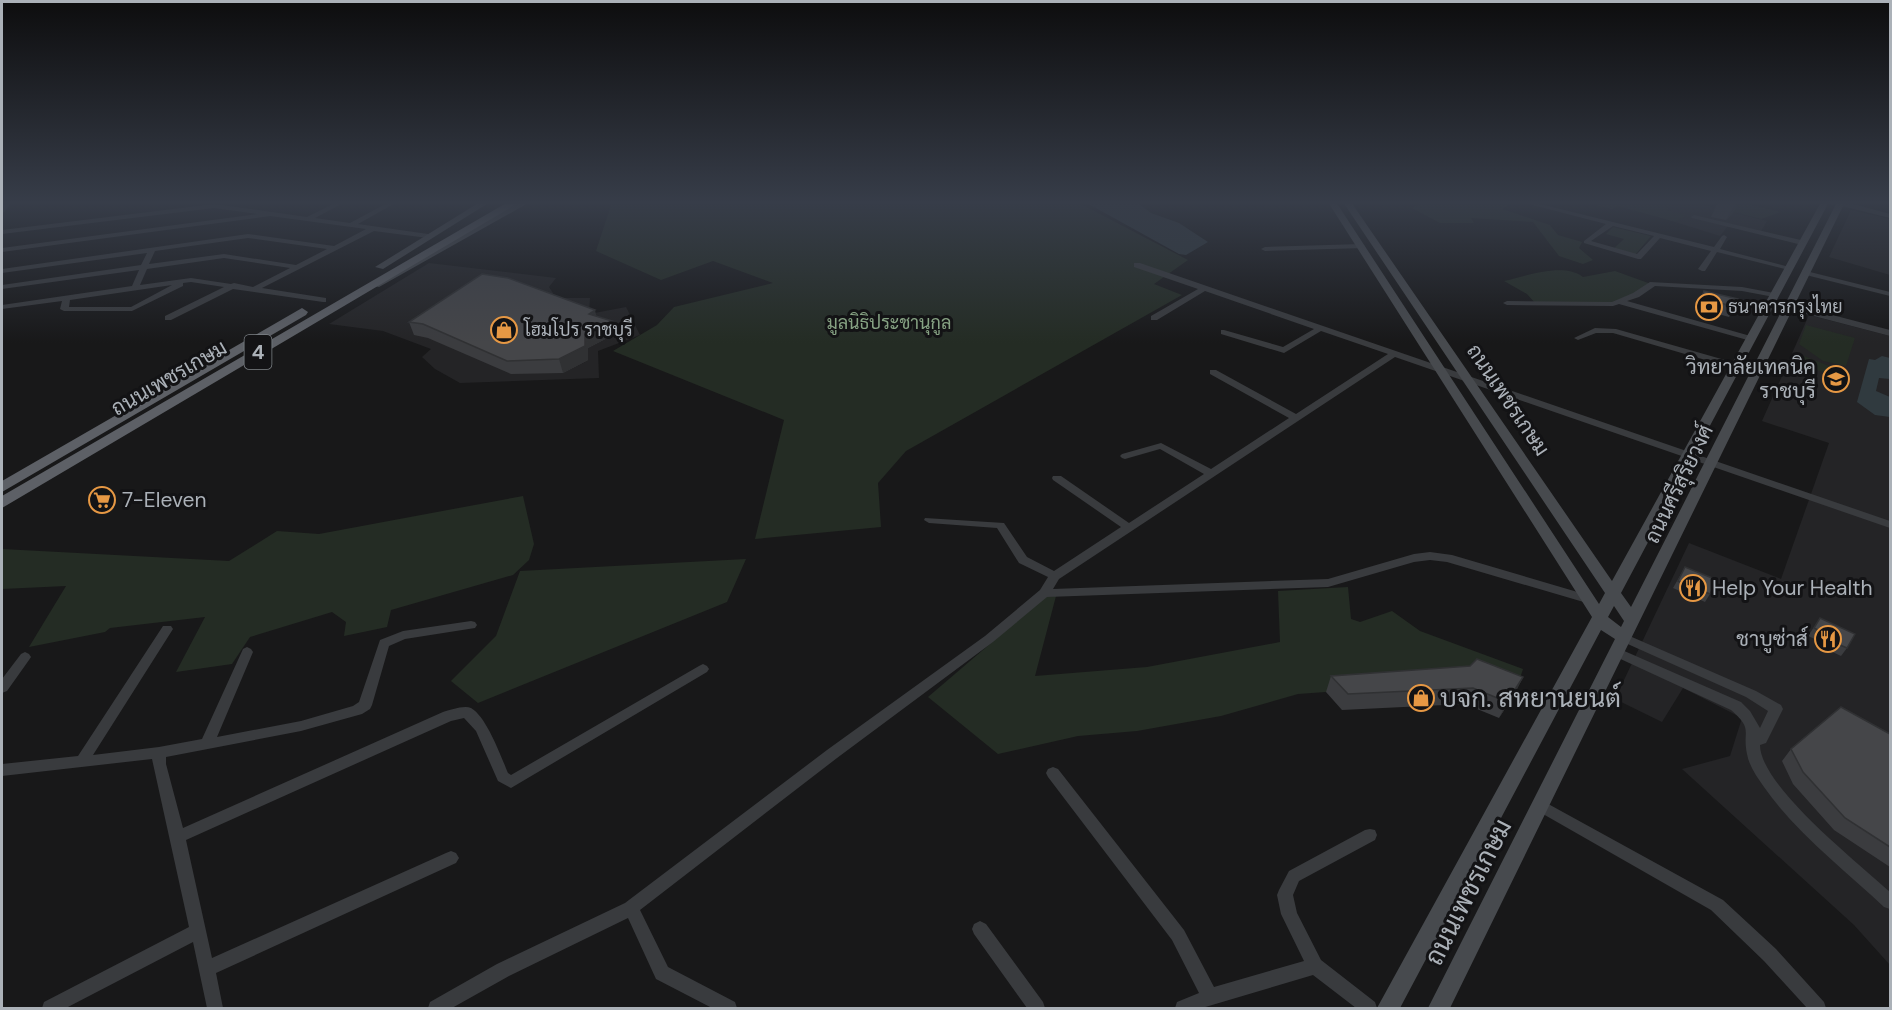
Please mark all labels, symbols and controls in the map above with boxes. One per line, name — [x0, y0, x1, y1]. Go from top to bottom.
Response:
bank icon: ธนาคารกรุงไทย — [1694, 292, 1724, 322]
place label: ธนาคารกรุงไทย — [1728, 294, 1843, 319]
park label: มูลนิธิประชานุกูล — [827, 311, 951, 336]
shop icon: โฮมโปร ราชบุรี — [489, 315, 519, 345]
place label: โฮมโปร ราชบุรี — [523, 317, 633, 342]
street label: ถนนเพชรเกษม — [106, 334, 232, 422]
road number: 4 — [244, 335, 272, 369]
street label: ถนนเพชรเกษม — [1460, 339, 1556, 461]
place label: วิทยาลัยเทคนิค ราชบุรี — [1686, 353, 1816, 405]
school or university icon: วิทยาลัยเทคนิค ราชบุรี — [1821, 364, 1851, 394]
street label: ถนนศรีสุริยวงศ์ — [1638, 420, 1720, 548]
supermarket icon: 7-Eleven — [87, 485, 117, 515]
place label: 7-Eleven — [122, 486, 206, 514]
restaurant icon: Help Your Health — [1678, 573, 1708, 603]
place label: Help Your Health — [1712, 574, 1872, 602]
restaurant icon: ชาบูซ่าส์ — [1813, 624, 1843, 654]
place label: ชาบูซ่าส์ — [1736, 625, 1808, 654]
place label: บจก. สหยานยนต์ — [1440, 681, 1621, 715]
shop icon: บจก. สหยานยนต์ — [1406, 683, 1436, 713]
street label: ถนนเพชรเกษม — [1417, 813, 1519, 971]

